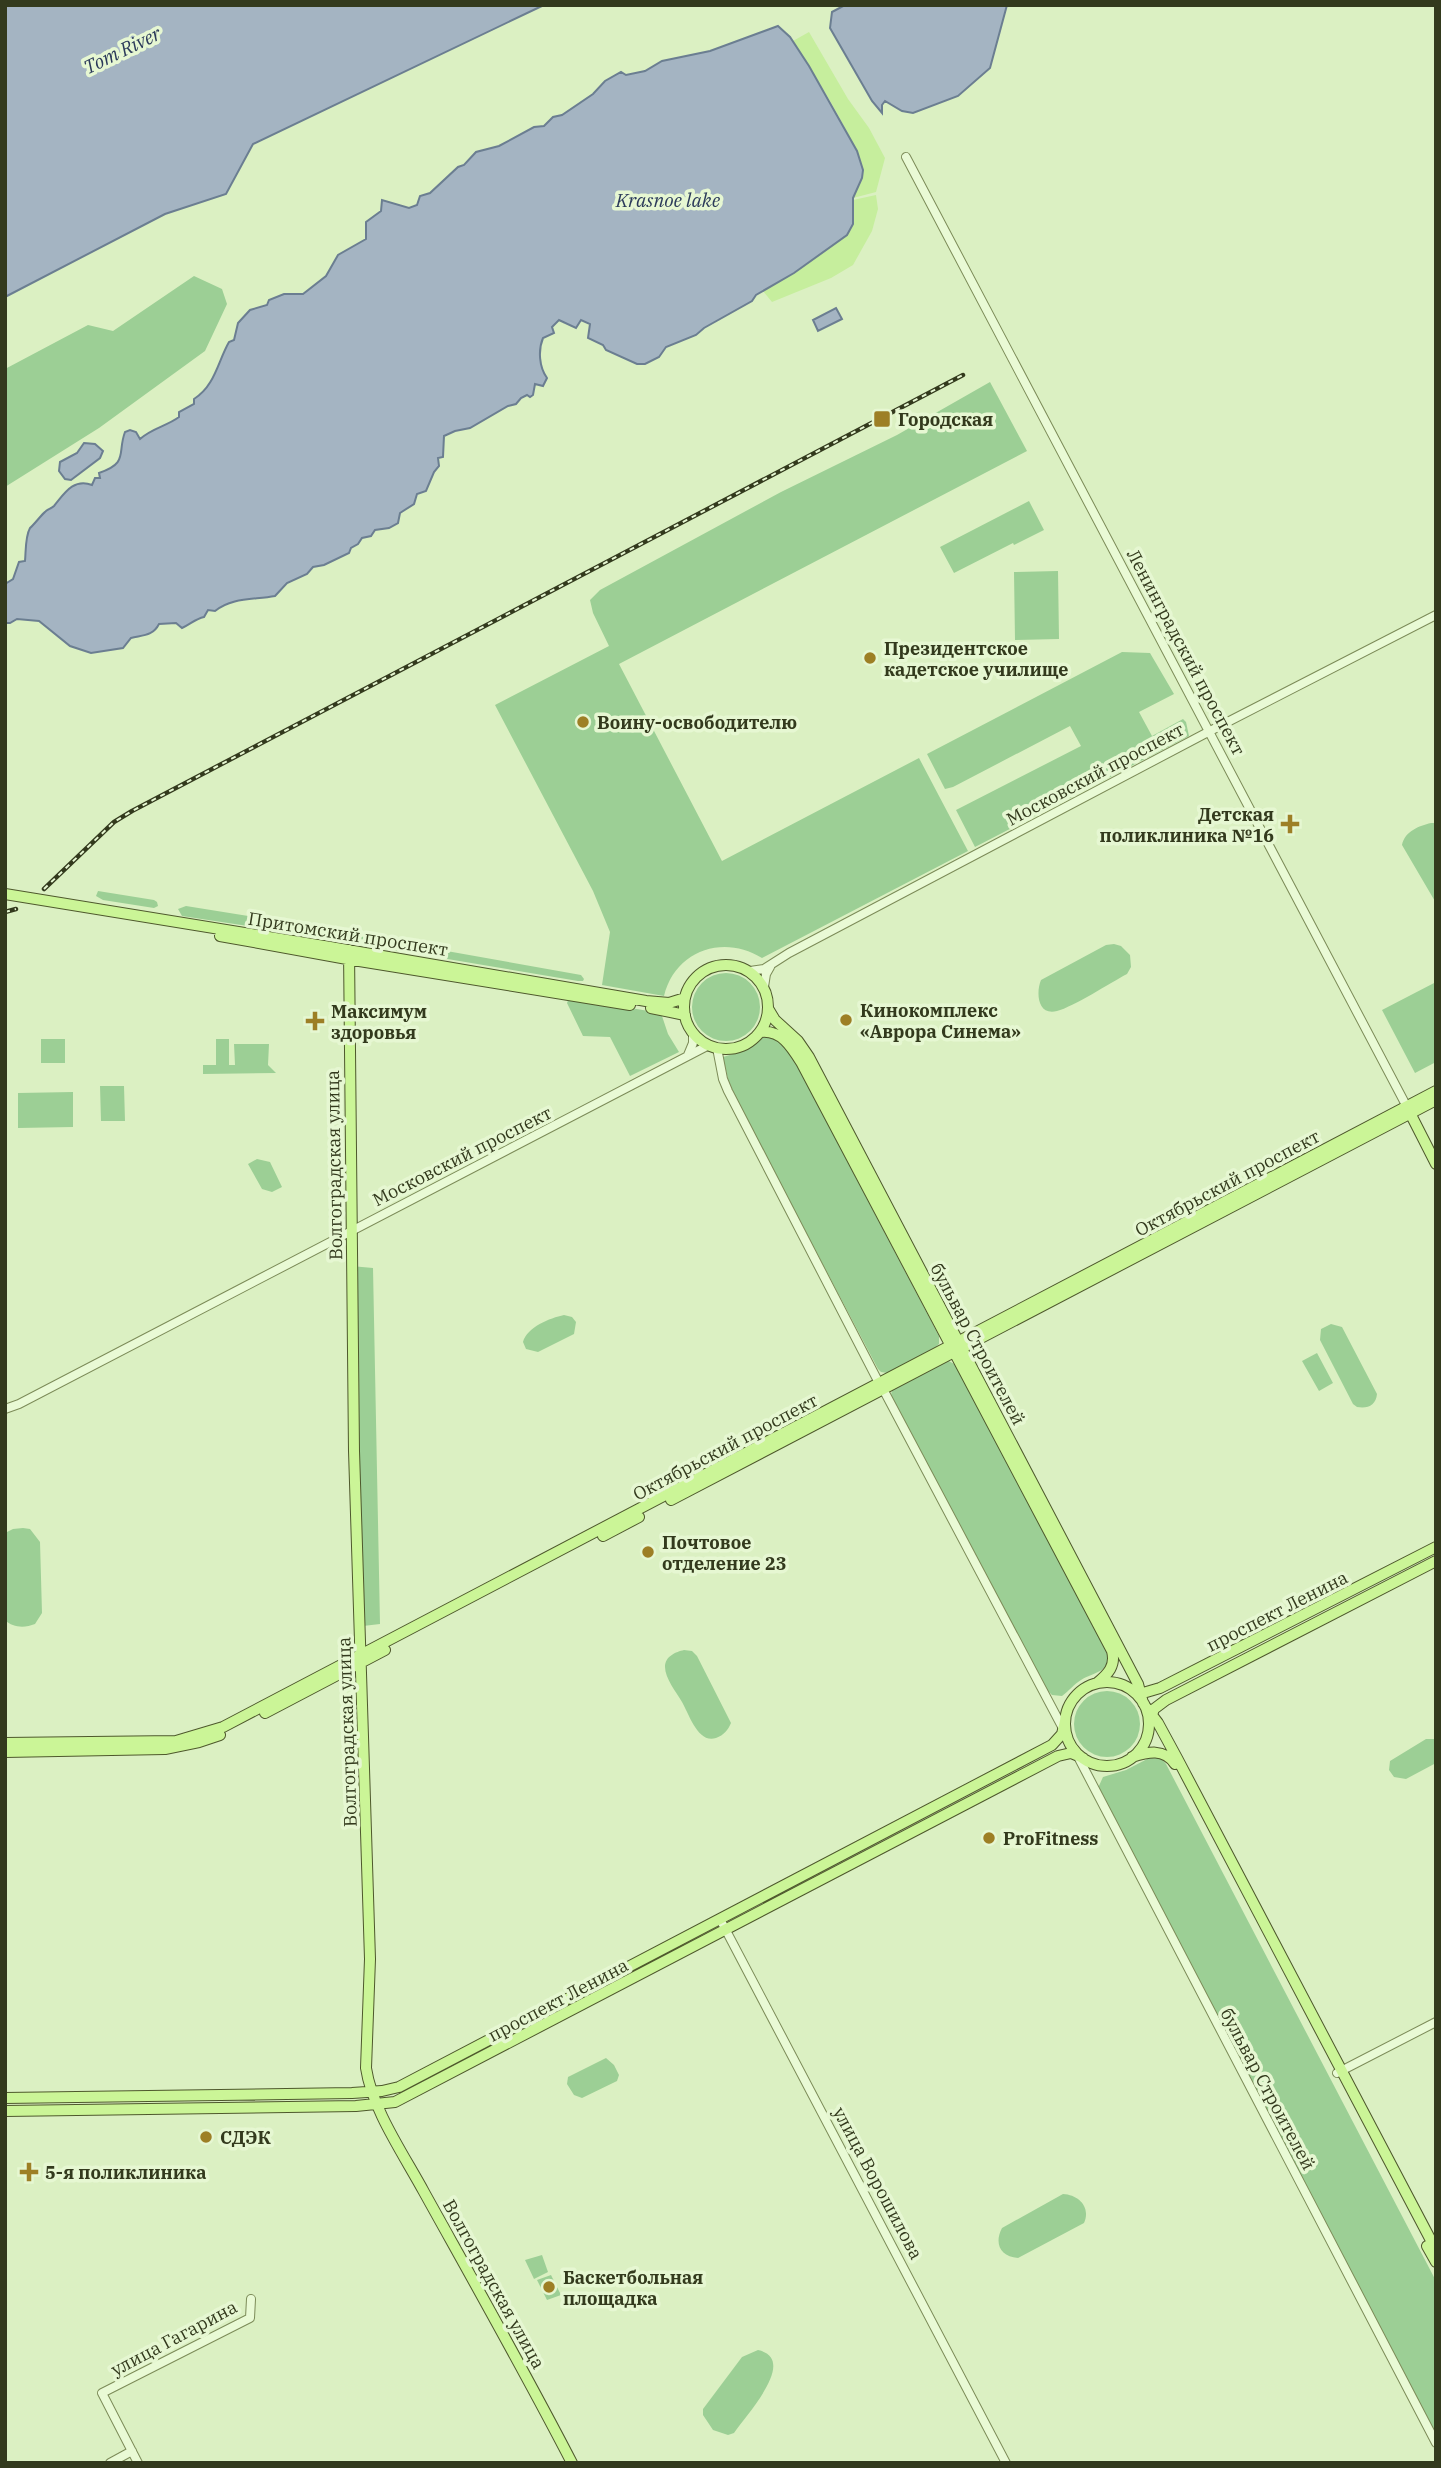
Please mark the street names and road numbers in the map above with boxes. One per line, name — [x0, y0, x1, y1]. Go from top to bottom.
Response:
street label: Ленинградский проспект — [1122, 545, 1250, 759]
street label: Московский проспект — [1002, 717, 1188, 831]
street label: Притомский проспект — [246, 907, 450, 961]
street label: Волгоградская улица — [321, 1070, 347, 1260]
street label: Московский проспект — [369, 1101, 555, 1211]
street label: Октябрьский проспект — [1131, 1125, 1323, 1241]
street label: бульвар Строителей — [926, 1259, 1030, 1429]
street label: Октябрьский проспект — [629, 1389, 821, 1505]
street label: проспект Ленина — [1202, 1565, 1352, 1657]
street label: Волгоградская улица — [332, 1636, 362, 1827]
street label: проспект Ленина — [484, 1953, 632, 2047]
street label: бульвар Строителей — [1216, 2004, 1320, 2174]
street label: улица Ворошилова — [828, 2103, 928, 2263]
street label: Волгоградская улица — [438, 2195, 550, 2373]
street label: улица Гагарина — [107, 2295, 241, 2381]

